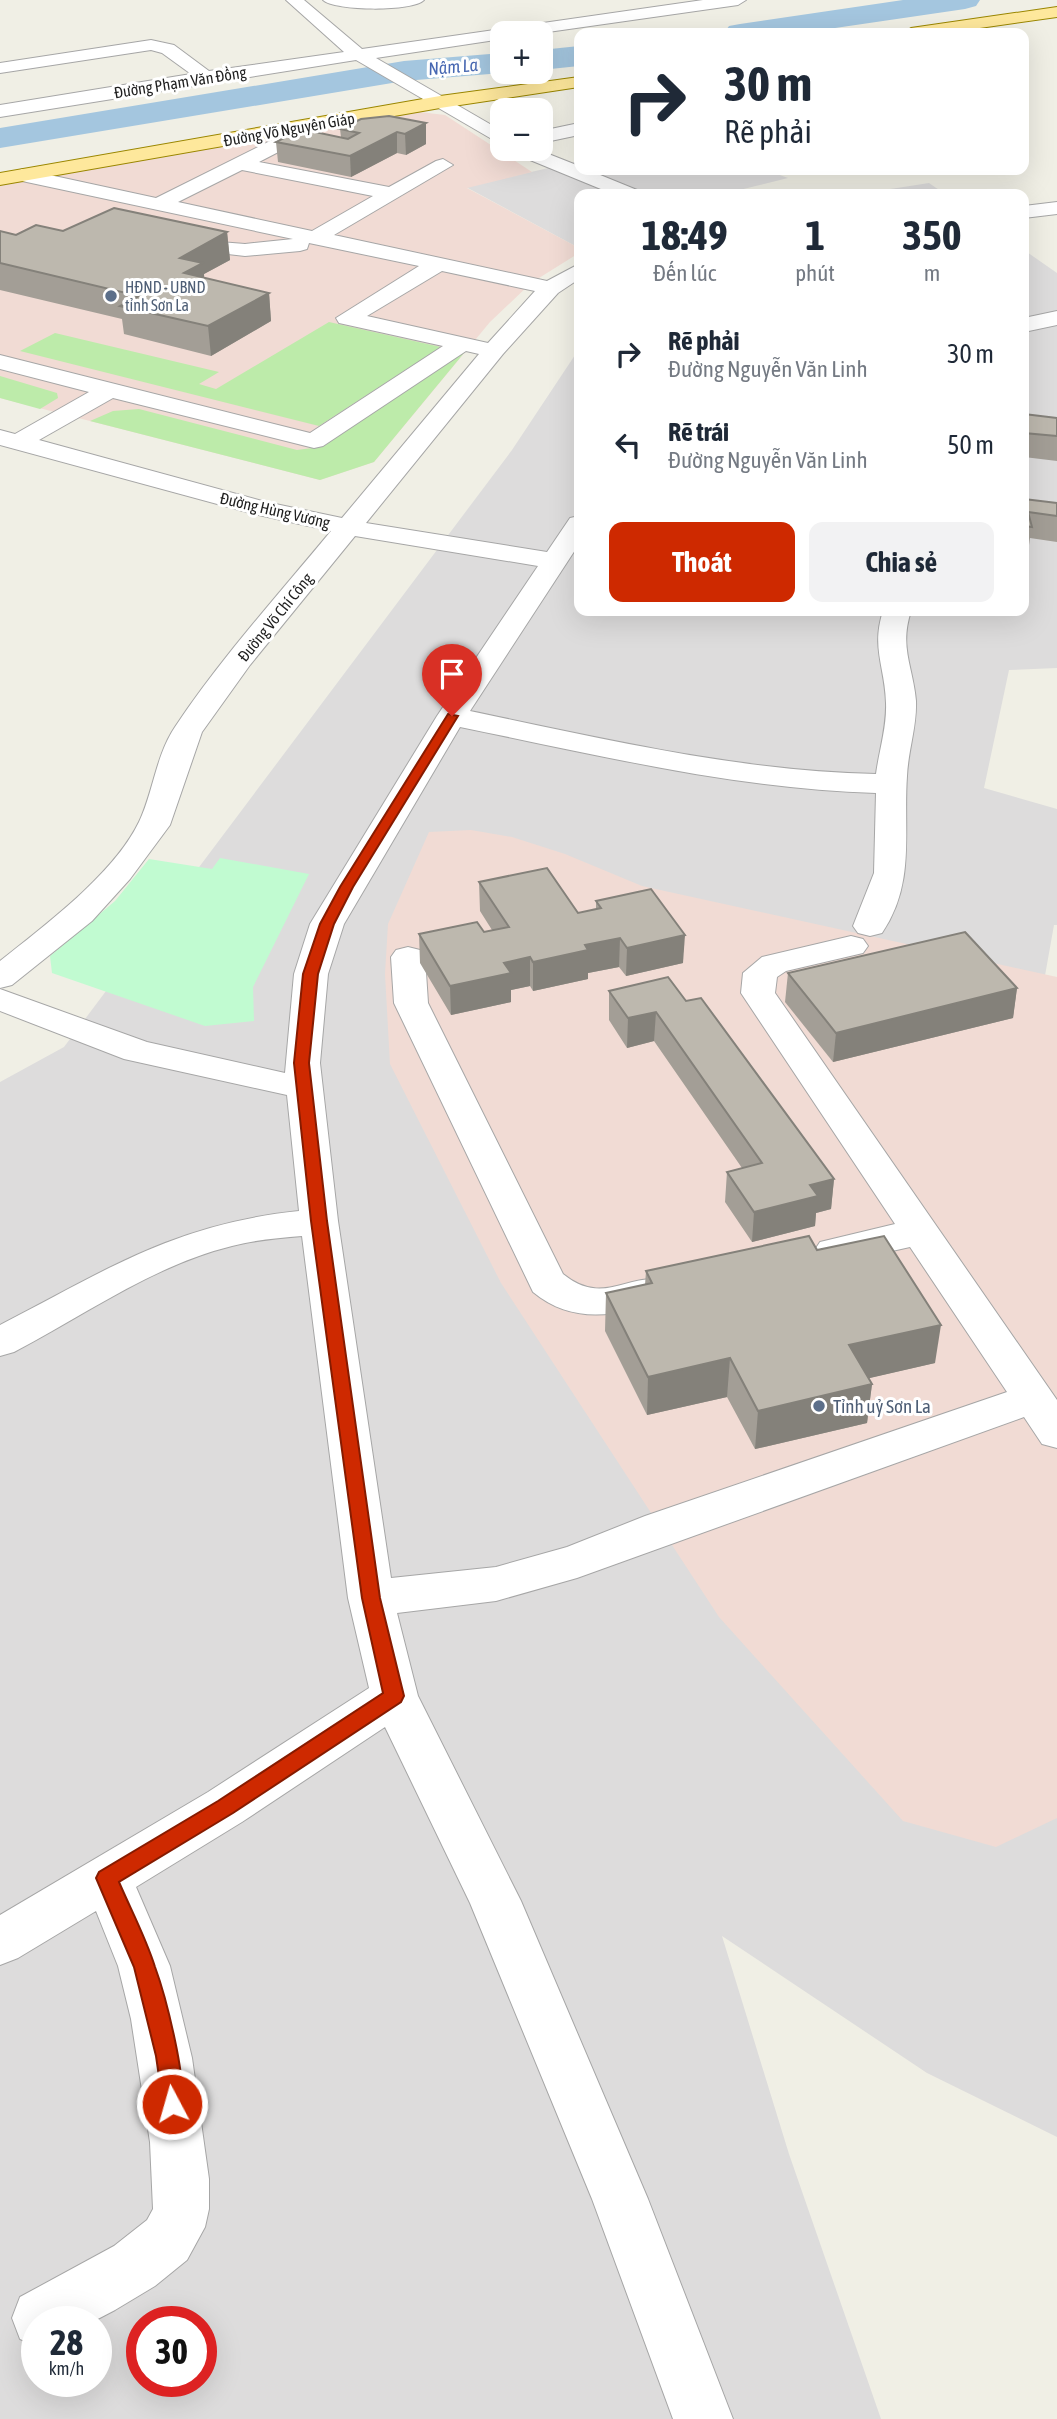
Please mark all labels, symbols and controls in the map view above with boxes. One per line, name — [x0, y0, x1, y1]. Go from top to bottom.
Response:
map controls — [490, 21, 553, 161]
button: + — [490, 21, 553, 84]
water label: Nậm La — [427, 54, 479, 79]
text: 30 m — [724, 55, 812, 111]
icon: right — [609, 56, 700, 147]
street label: Đường Phạm Văn Đồng — [112, 62, 248, 102]
button: − — [490, 98, 553, 161]
street label: Đường Võ Nguyên Giáp — [222, 109, 356, 150]
text: Rẽ phải — [724, 113, 812, 150]
text: 18:49 — [641, 211, 728, 259]
text: 1 — [805, 211, 825, 259]
text: 350 — [902, 211, 962, 259]
text: Đến lúc — [653, 260, 716, 286]
text: phút — [795, 260, 835, 286]
text: m — [924, 260, 940, 286]
place label: HĐND - UBND tỉnh Sơn La — [125, 278, 206, 314]
marker: HĐND - UBND tỉnh Sơn La — [103, 288, 119, 304]
text: Rẽ phải — [668, 326, 739, 356]
icon: right — [609, 335, 647, 373]
text: 30 m — [947, 339, 994, 369]
text: Đường Nguyễn Văn Linh — [668, 356, 868, 382]
text: Rẽ trái — [668, 417, 729, 447]
icon: left — [609, 426, 647, 464]
text: 50 m — [947, 430, 994, 460]
text: Đường Nguyễn Văn Linh — [668, 447, 868, 473]
street label: Đường Hùng Vương — [218, 489, 332, 532]
button: Thoát — [609, 522, 795, 602]
button: Chia sẻ — [809, 522, 994, 602]
street label: Đường Võ Chí Công — [234, 569, 317, 665]
pin — [422, 644, 482, 716]
icon: arrive — [433, 655, 471, 693]
place label: Tỉnh uỷ Sơn La — [833, 1395, 931, 1417]
marker: Tỉnh uỷ Sơn La — [811, 1398, 827, 1414]
position arrow — [135, 2067, 209, 2141]
speed limit sign: 30 — [126, 2306, 217, 2397]
text: 28 — [50, 2322, 83, 2362]
text: km/h — [49, 2358, 84, 2379]

